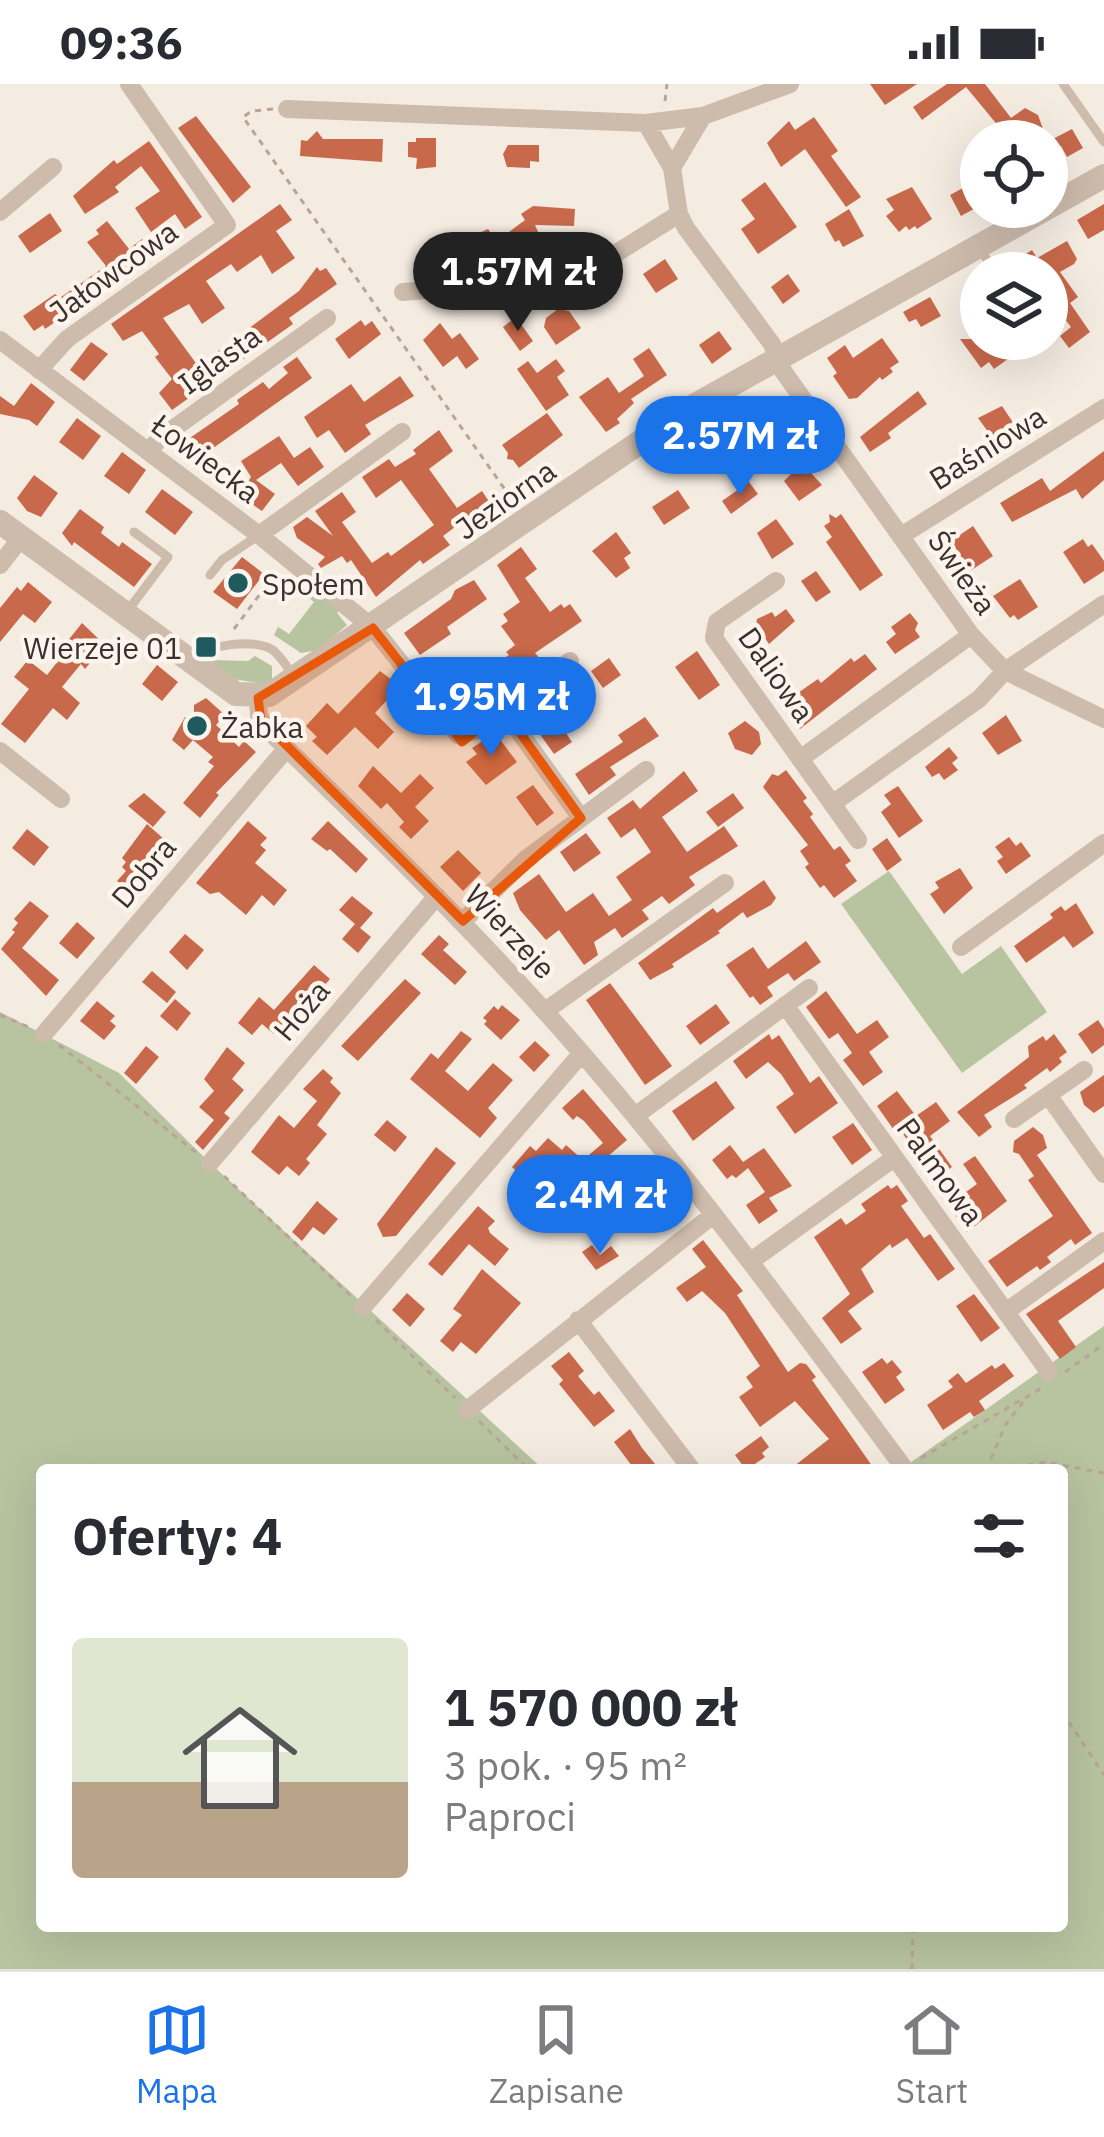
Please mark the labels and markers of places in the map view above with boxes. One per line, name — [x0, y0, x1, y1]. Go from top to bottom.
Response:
pin: 1.57M zł — [394, 232, 642, 334]
pin: 2.57M zł — [616, 396, 864, 498]
place label: Społem — [262, 564, 365, 603]
marker: Społem — [225, 570, 251, 596]
place label: Wierzeje 01 — [23, 628, 182, 667]
marker: Wierzeje 01 — [193, 634, 219, 660]
pin: 1.95M zł — [367, 657, 615, 759]
place label: Żabka — [221, 707, 304, 746]
marker: Żabka — [184, 713, 210, 739]
pin: 2.4M zł — [489, 1155, 711, 1257]

